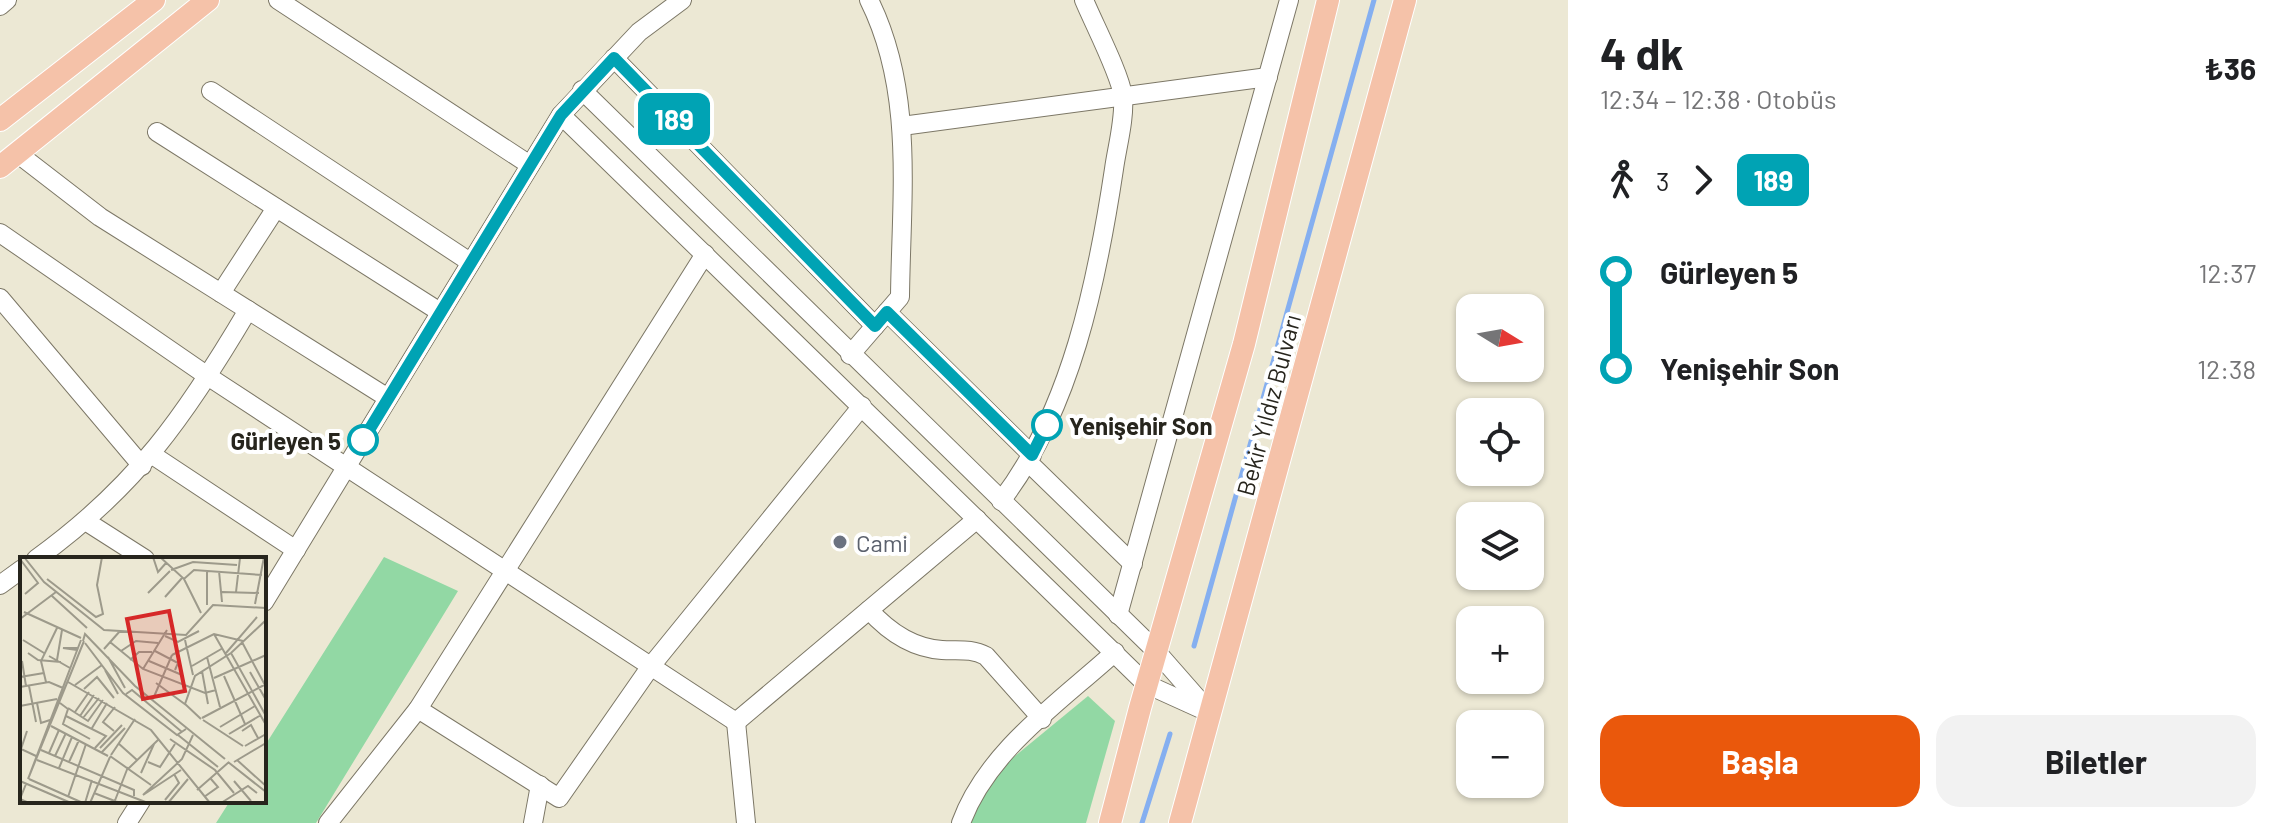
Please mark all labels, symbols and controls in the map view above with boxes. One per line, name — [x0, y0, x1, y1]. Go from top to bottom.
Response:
text: 4 dk — [1600, 26, 1684, 79]
text: ₺36 — [2204, 50, 2256, 86]
text: 12:34 – 12:38 · Otobüs — [1600, 83, 1836, 114]
line badge: 189 — [628, 93, 720, 145]
text: 189 — [654, 102, 694, 136]
icon: walk — [1600, 158, 1644, 202]
icon: forward — [1681, 158, 1725, 202]
text: 189 — [1753, 163, 1793, 197]
text: 3 — [1656, 165, 1669, 196]
text: Gürleyen 5 — [1660, 254, 1798, 290]
text: 12:37 — [2198, 257, 2256, 288]
north arrow — [1456, 294, 1544, 382]
map controls — [1456, 294, 1544, 798]
street label: Bekir Yıldız Bulvarı — [1230, 311, 1306, 499]
text: Yenişehir Son — [1660, 350, 1840, 386]
text: 12:38 — [2197, 353, 2256, 384]
button: locate — [1456, 398, 1544, 486]
marker: Yenişehir Son — [1032, 410, 1062, 440]
place label: Yenişehir Son — [1069, 411, 1213, 440]
marker: Gürleyen 5 — [348, 425, 378, 455]
place label: Gürleyen 5 — [230, 426, 341, 455]
button: layers — [1456, 502, 1544, 590]
place label: Cami — [856, 528, 908, 557]
marker: Cami — [831, 533, 849, 551]
inset map — [20, 557, 266, 803]
button: + — [1456, 606, 1544, 694]
button: − — [1456, 710, 1544, 798]
button: Başla — [1600, 715, 1920, 807]
button: Biletler — [1936, 715, 2256, 807]

